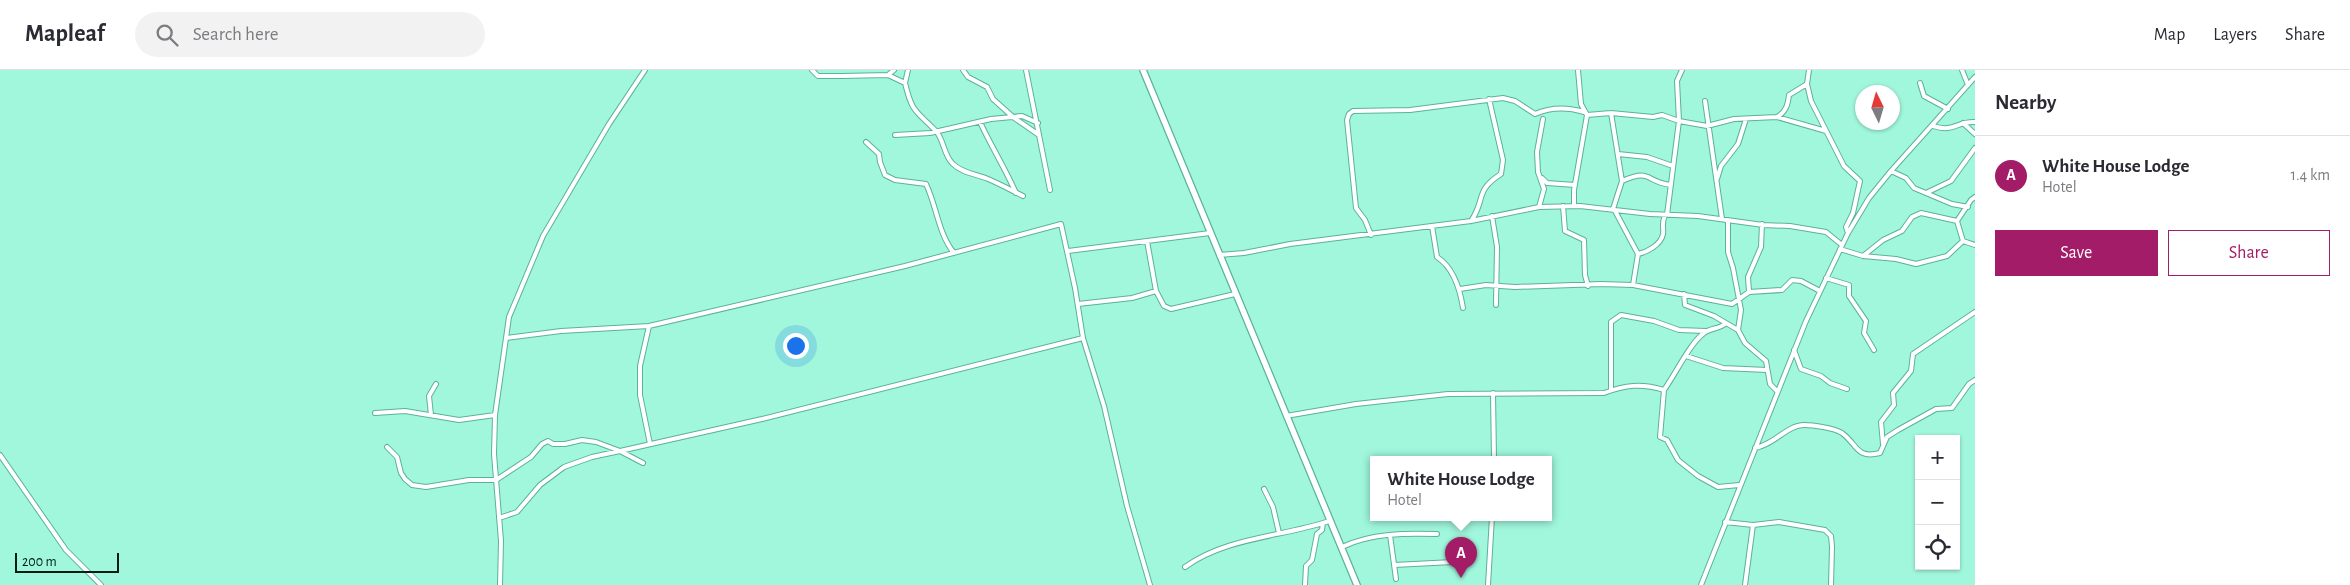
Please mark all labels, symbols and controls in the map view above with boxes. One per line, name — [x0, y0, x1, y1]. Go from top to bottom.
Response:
search box — [135, 12, 485, 57]
icon: search — [153, 21, 181, 49]
text: Mapleaf — [25, 22, 105, 46]
text: Search here — [193, 25, 279, 44]
text: Map — [2154, 26, 2185, 44]
text: Layers — [2213, 26, 2257, 44]
text: Share — [2285, 26, 2325, 44]
north arrow — [1855, 85, 1900, 130]
text: Nearby — [1995, 92, 2056, 113]
text: White House Lodge — [2042, 157, 2190, 176]
text: A — [2006, 167, 2016, 183]
text: 1.4 km — [2290, 167, 2330, 183]
text: Hotel — [2042, 179, 2077, 195]
button: Save — [1995, 230, 2158, 276]
button: Share — [2168, 230, 2330, 276]
your location — [783, 333, 809, 359]
map controls — [1915, 435, 1960, 570]
button: + — [1915, 435, 1960, 480]
popup — [1370, 456, 1552, 521]
text: White House Lodge — [1387, 470, 1535, 489]
button: − — [1915, 480, 1960, 525]
text: Hotel — [1387, 492, 1422, 508]
button: locate — [1915, 525, 1960, 570]
pin: A — [1445, 537, 1477, 578]
scale bar — [15, 550, 119, 573]
text: 200 m — [22, 555, 57, 569]

